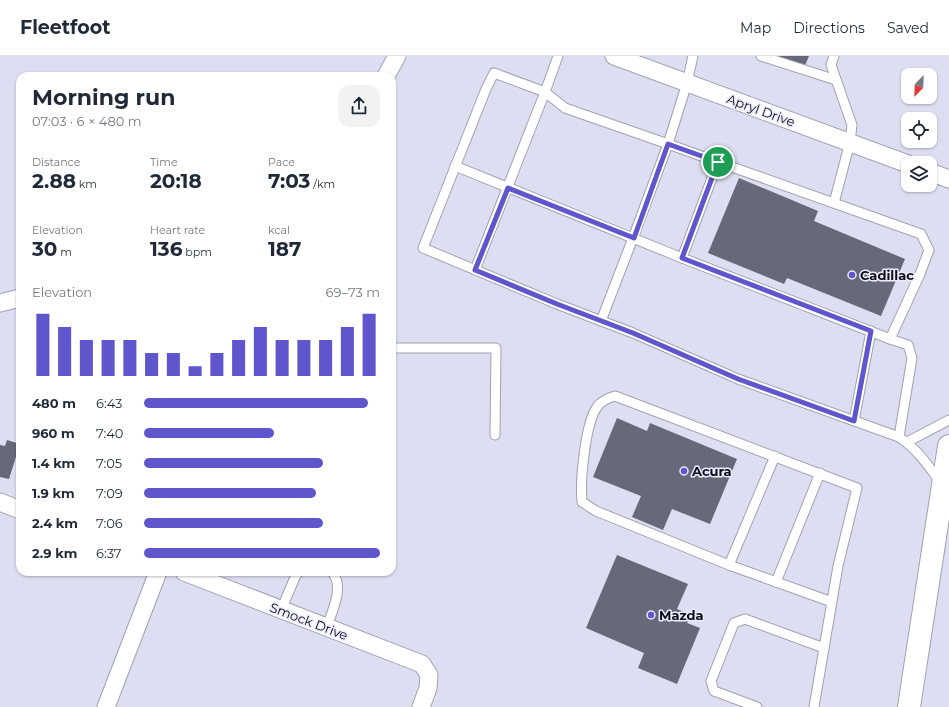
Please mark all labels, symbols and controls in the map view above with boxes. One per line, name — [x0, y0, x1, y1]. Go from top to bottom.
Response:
text: Fleetfoot — [20, 16, 110, 39]
text: Map — [740, 19, 771, 37]
text: Directions — [793, 19, 865, 37]
text: Saved — [887, 19, 929, 37]
north arrow — [901, 68, 937, 104]
map controls — [901, 68, 937, 192]
text: Morning run — [32, 84, 175, 111]
button: share — [338, 85, 380, 127]
street label: Apryl Drive — [725, 90, 797, 130]
button: locate — [901, 112, 937, 148]
text: 07:03 · 6 × 480 m — [32, 113, 142, 129]
pin — [701, 145, 735, 179]
icon: arrive — [707, 151, 729, 173]
text: Distance — [32, 155, 80, 169]
text: Time — [150, 155, 178, 169]
text: Pace — [268, 155, 295, 169]
button: layers — [901, 156, 937, 192]
text: 2.88 — [32, 169, 76, 193]
text: 20:18 — [150, 169, 202, 193]
text: 7:03 — [268, 169, 310, 193]
text: km — [76, 177, 97, 191]
text: /km — [310, 177, 335, 191]
text: Elevation — [32, 223, 83, 237]
text: Heart rate — [150, 223, 205, 237]
text: kcal — [268, 223, 290, 237]
text: 30 — [32, 237, 57, 261]
text: 136 — [150, 237, 182, 261]
text: 187 — [268, 237, 301, 261]
text: m — [57, 245, 72, 259]
text: bpm — [182, 245, 212, 259]
place label: Cadillac — [860, 267, 914, 283]
marker: Cadillac — [847, 270, 857, 280]
text: Elevation — [32, 284, 92, 300]
text: 69–73 m — [326, 284, 380, 300]
text: 480 m — [32, 395, 76, 411]
text: 6:43 — [96, 395, 122, 411]
text: 960 m — [32, 425, 75, 441]
text: 7:40 — [96, 425, 123, 441]
text: 1.4 km — [32, 455, 75, 471]
text: 7:05 — [96, 455, 122, 471]
place label: Acura — [691, 463, 732, 479]
marker: Acura — [679, 466, 689, 476]
text: 1.9 km — [32, 485, 75, 501]
text: 7:09 — [96, 485, 123, 501]
text: 2.4 km — [32, 515, 78, 531]
text: 7:06 — [96, 515, 123, 531]
text: 2.9 km — [32, 545, 77, 561]
text: 6:37 — [96, 545, 122, 561]
street label: Smock Drive — [268, 599, 350, 643]
place label: Mazda — [659, 607, 703, 623]
marker: Mazda — [646, 610, 656, 620]

